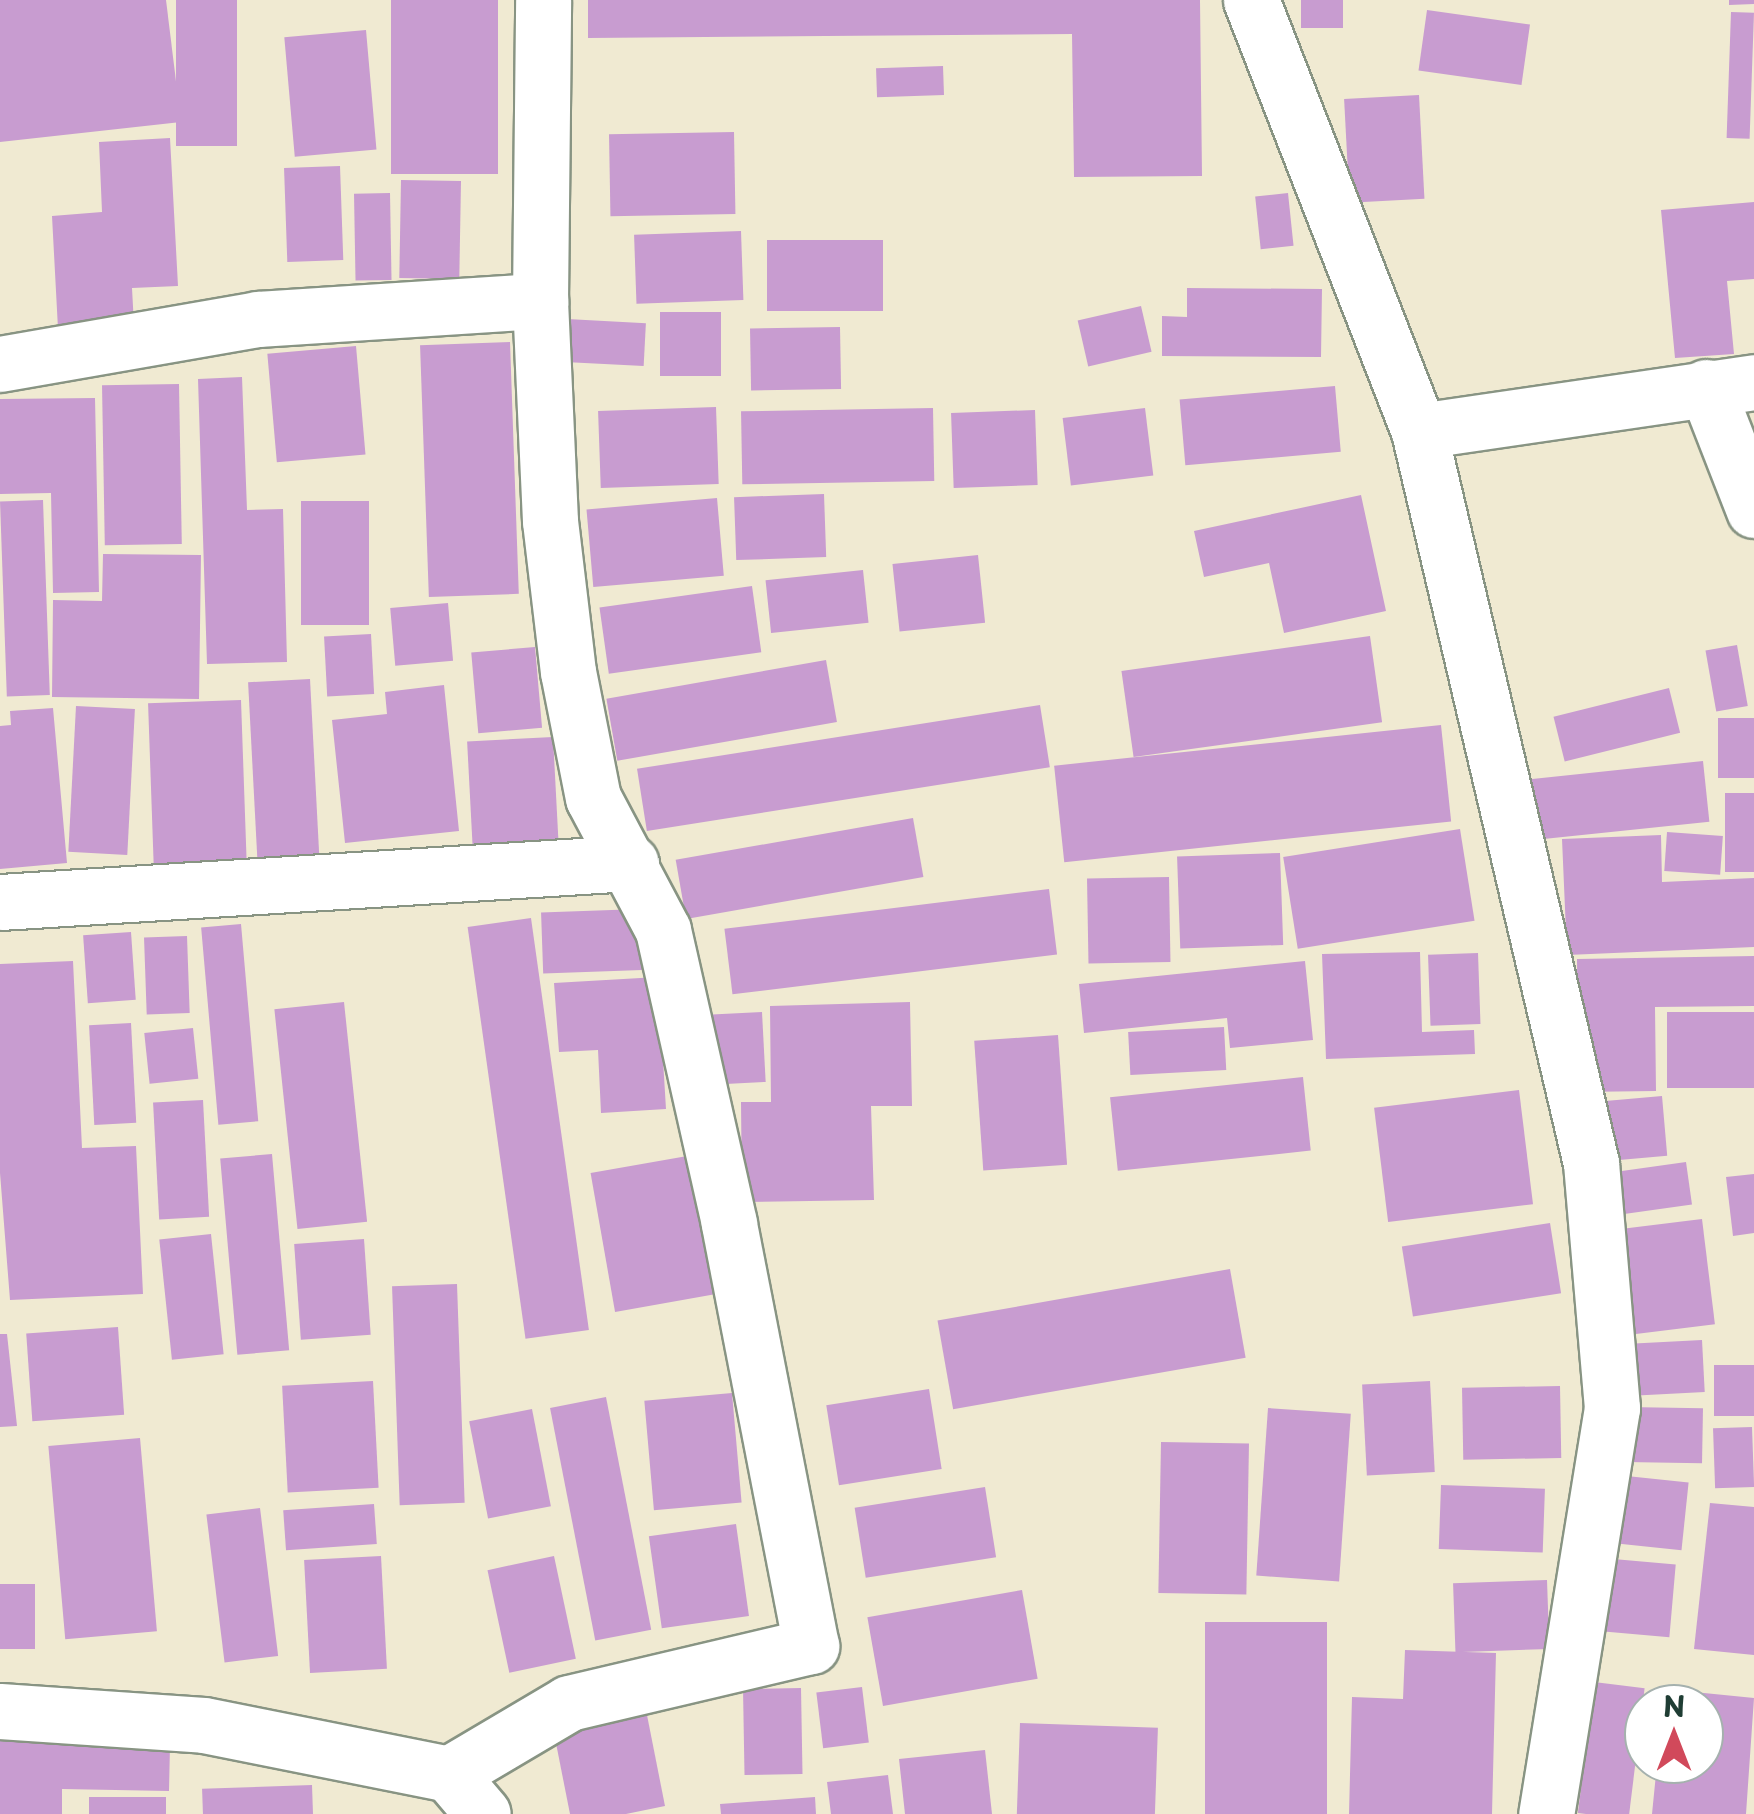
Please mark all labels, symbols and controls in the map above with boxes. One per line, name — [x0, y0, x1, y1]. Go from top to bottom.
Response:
north arrow — [1624, 1684, 1724, 1784]
text: N — [1663, 1684, 1685, 1727]

